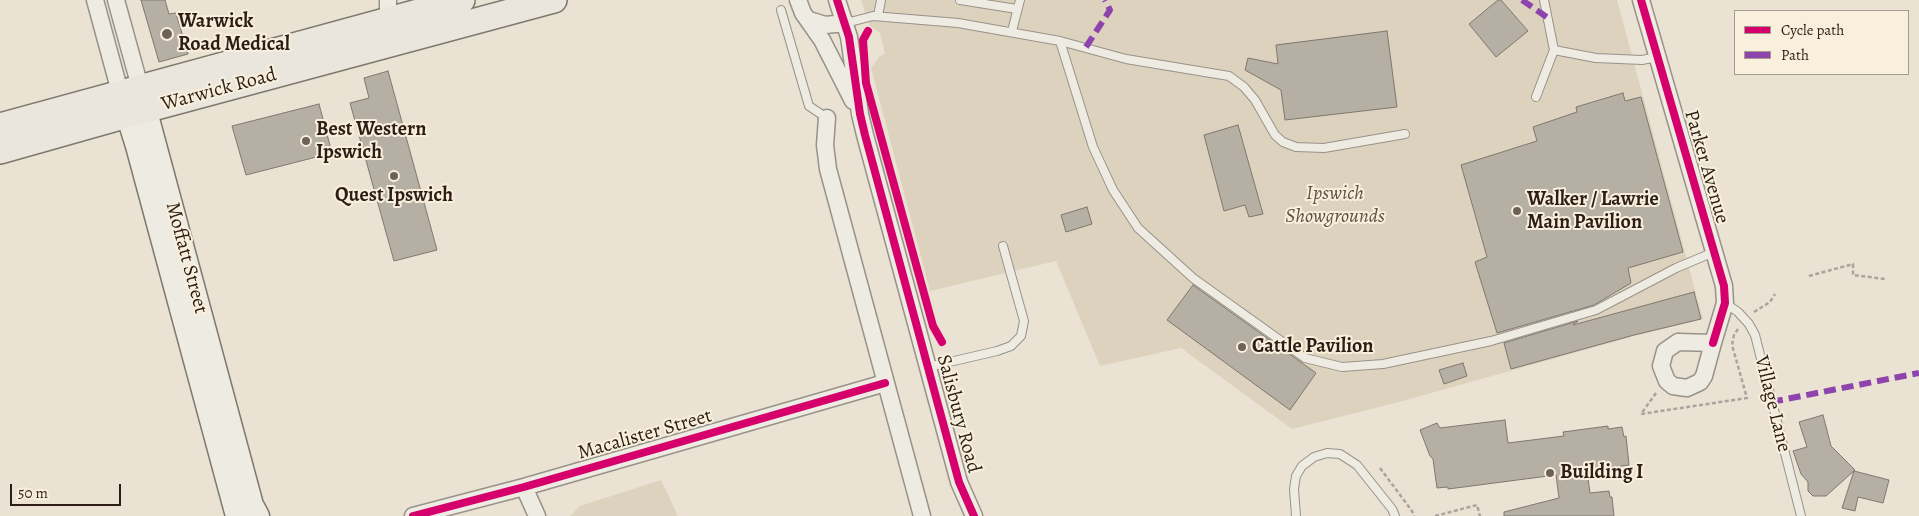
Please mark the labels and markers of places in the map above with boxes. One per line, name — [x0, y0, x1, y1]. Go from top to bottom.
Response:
place label: Warwick Road Medical — [178, 10, 290, 57]
marker: Warwick Road Medical — [160, 27, 174, 41]
place label: Best Western Ipswich — [316, 118, 427, 165]
marker: Best Western Ipswich — [300, 135, 312, 147]
marker: Quest Ipswich — [388, 170, 400, 182]
place label: Quest Ipswich — [335, 184, 453, 208]
place label: Walker / Lawrie Main Pavilion — [1527, 188, 1659, 235]
marker: Walker / Lawrie Main Pavilion — [1511, 205, 1523, 217]
place label: Cattle Pavilion — [1252, 335, 1374, 359]
marker: Cattle Pavilion — [1236, 341, 1248, 353]
place label: Building I — [1560, 461, 1643, 485]
marker: Building I — [1544, 467, 1556, 479]

